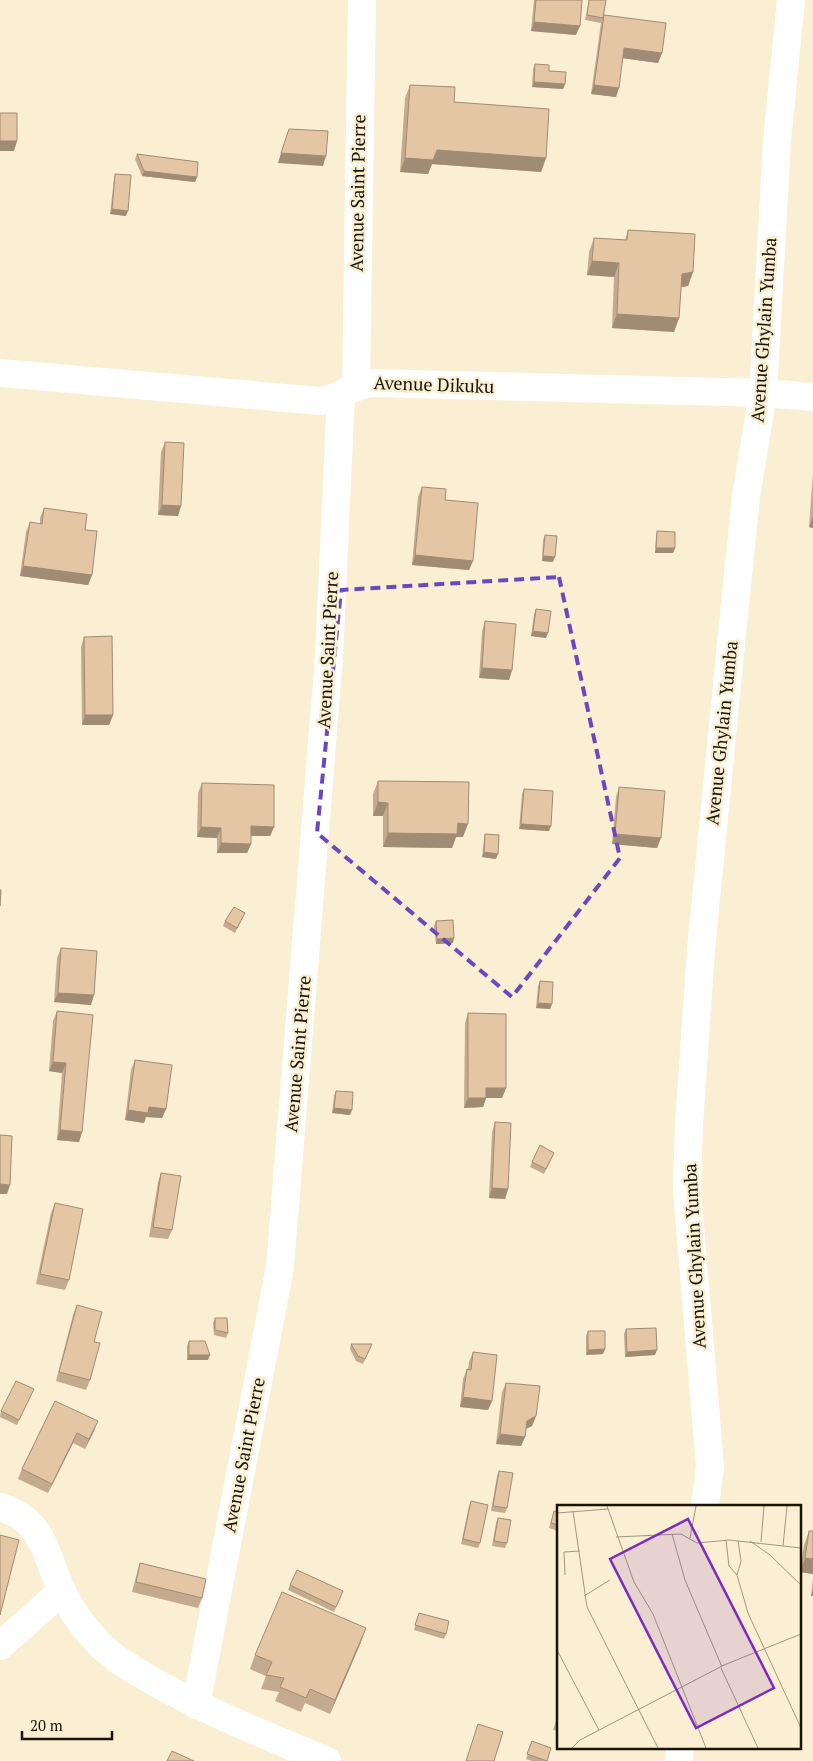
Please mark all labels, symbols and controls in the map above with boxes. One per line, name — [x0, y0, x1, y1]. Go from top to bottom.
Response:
street label: Avenue Saint Pierre — [344, 114, 370, 272]
street label: Avenue Ghylain Yumba — [745, 237, 781, 423]
street label: Avenue Dikuku — [373, 370, 495, 398]
street label: Avenue Saint Pierre — [311, 571, 343, 729]
street label: Avenue Ghylain Yumba — [699, 640, 743, 826]
street label: Avenue Saint Pierre — [278, 975, 316, 1133]
street label: Avenue Ghylain Yumba — [677, 1163, 711, 1349]
street label: Avenue Saint Pierre — [216, 1375, 270, 1534]
inset map — [557, 1505, 800, 1748]
scale bar — [22, 1708, 112, 1740]
text: 20 m — [30, 1715, 63, 1735]

